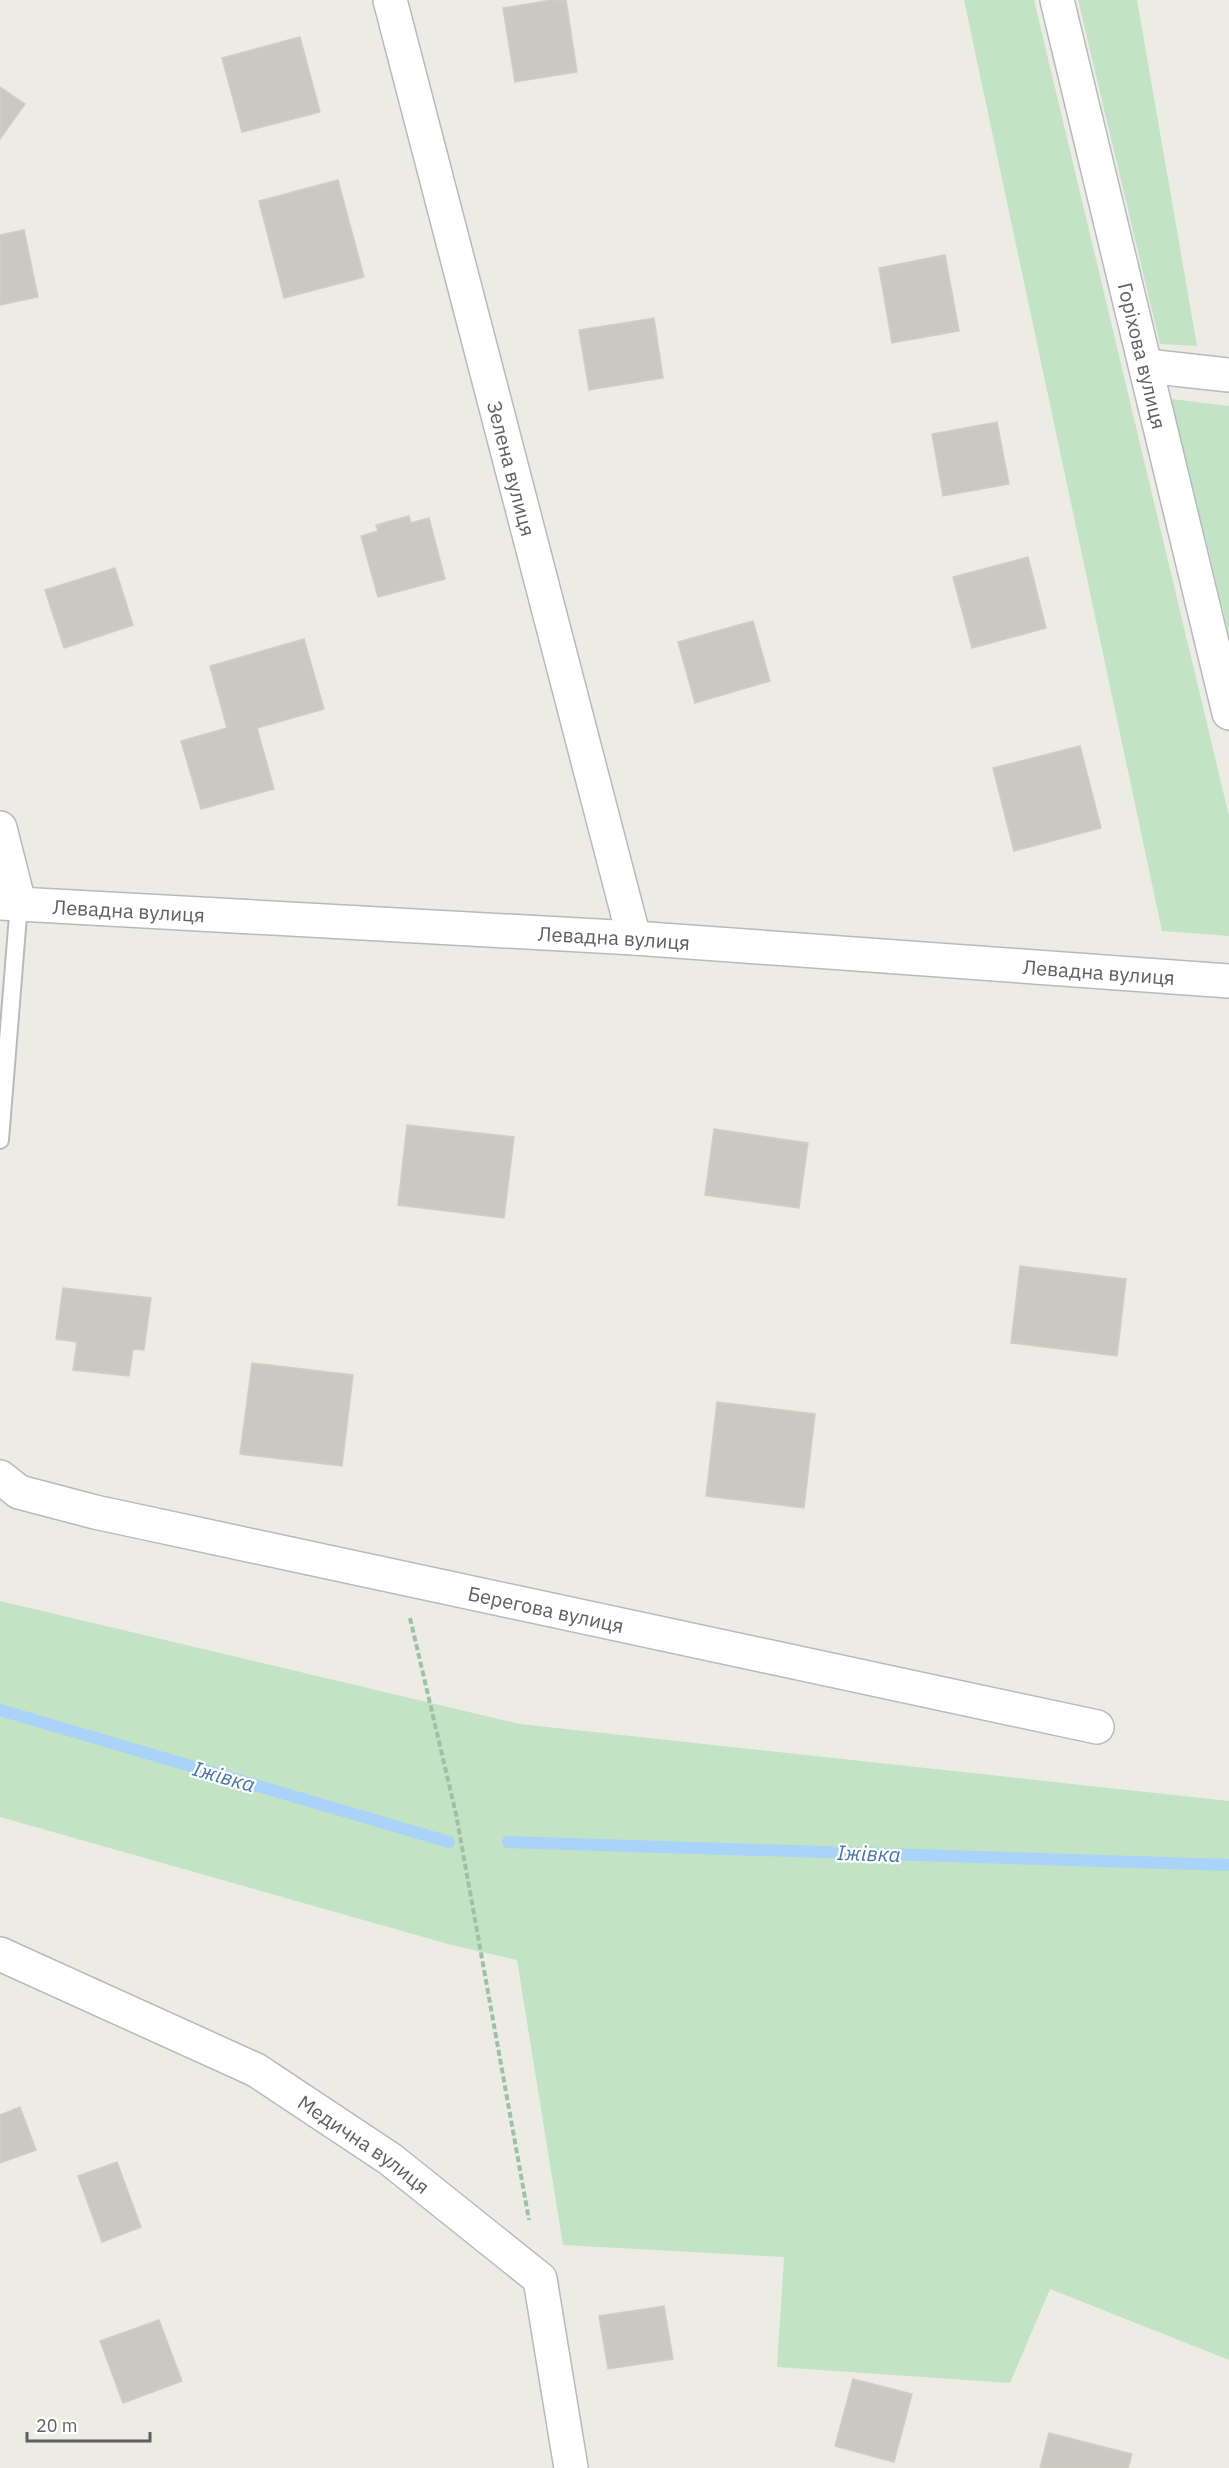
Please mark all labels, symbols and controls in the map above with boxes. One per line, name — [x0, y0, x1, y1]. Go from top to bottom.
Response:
street label: Горіхова вулиця — [1112, 280, 1174, 432]
street label: Зелена вулиця — [481, 398, 542, 539]
street label: Левадна вулиця — [52, 892, 206, 928]
street label: Левадна вулиця — [537, 919, 691, 956]
street label: Левадна вулиця — [1022, 953, 1176, 991]
street label: Берегова вулиця — [465, 1579, 626, 1639]
water label: Іжівка — [190, 1754, 258, 1798]
water label: Іжівка — [837, 1838, 901, 1868]
street label: Медична вулиця — [293, 2088, 436, 2199]
scale bar — [27, 2405, 150, 2443]
text: 20 m — [36, 2414, 78, 2437]

